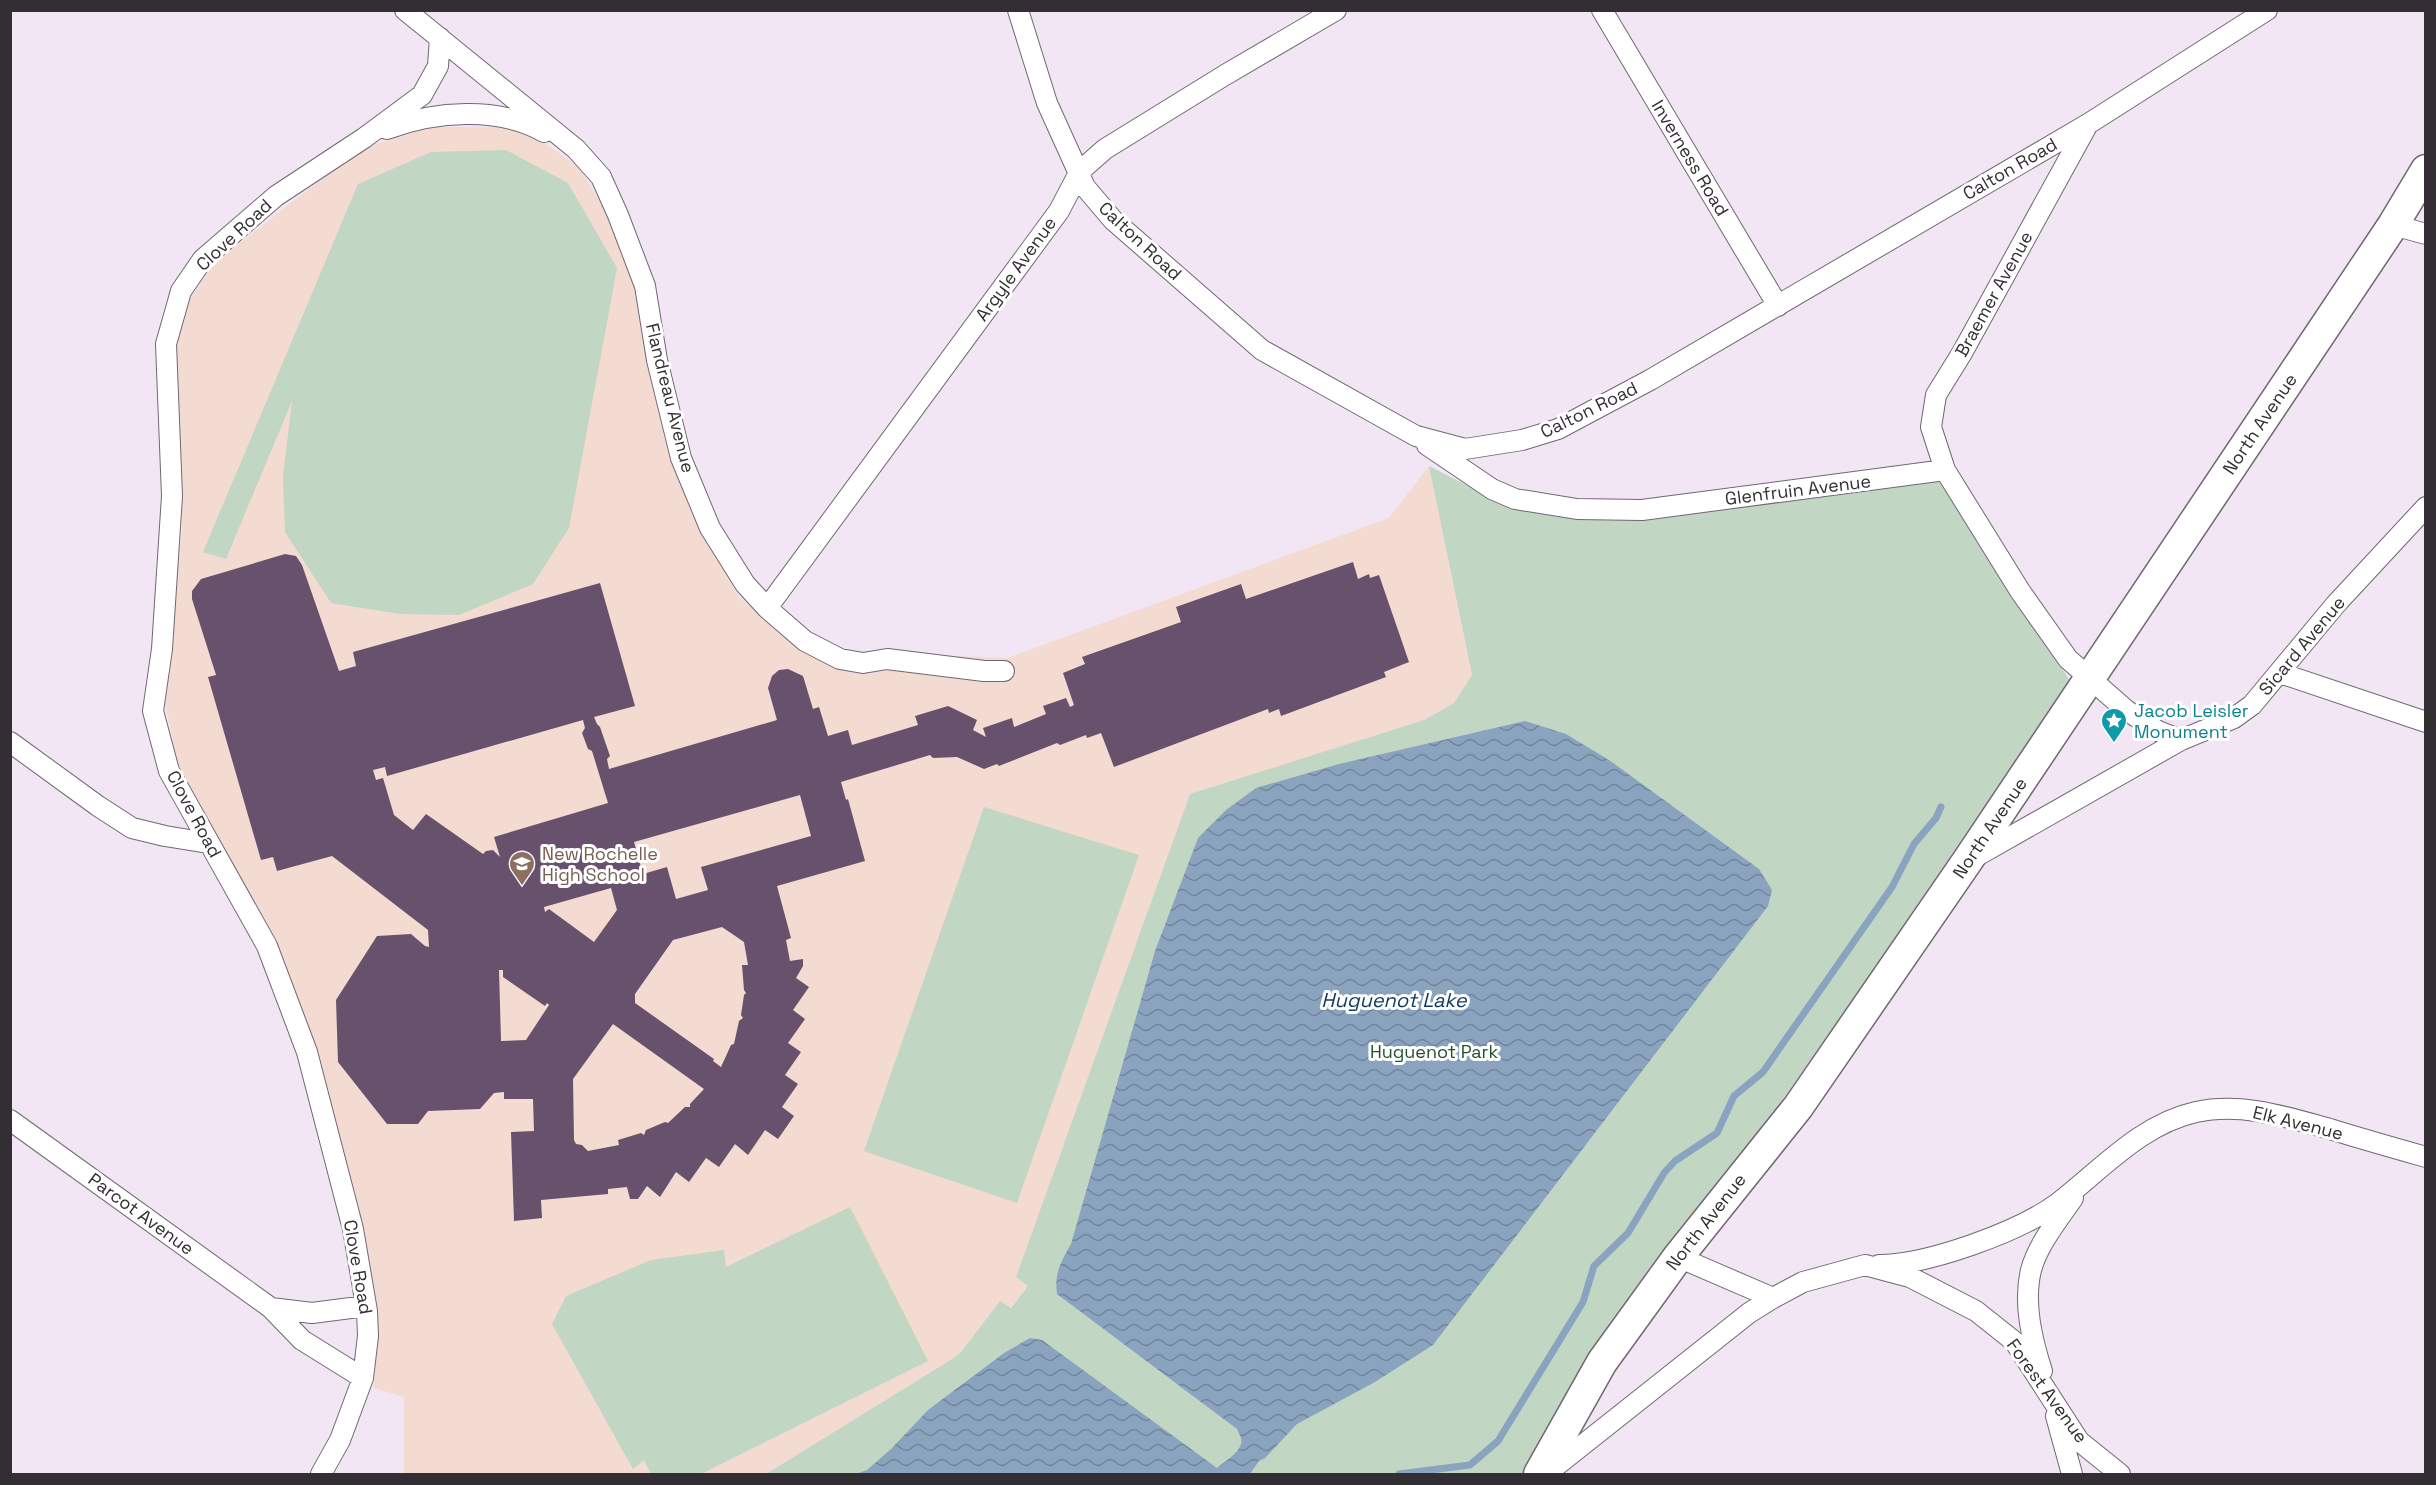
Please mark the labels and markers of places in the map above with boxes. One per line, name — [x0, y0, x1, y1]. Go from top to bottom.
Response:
place label: Jacob Leisler Monument — [2134, 699, 2249, 743]
place icon: Jacob Leisler Monument — [2099, 706, 2129, 744]
place label: New Rochelle High School — [542, 842, 658, 886]
school or university icon: New Rochelle High School — [507, 849, 537, 887]

